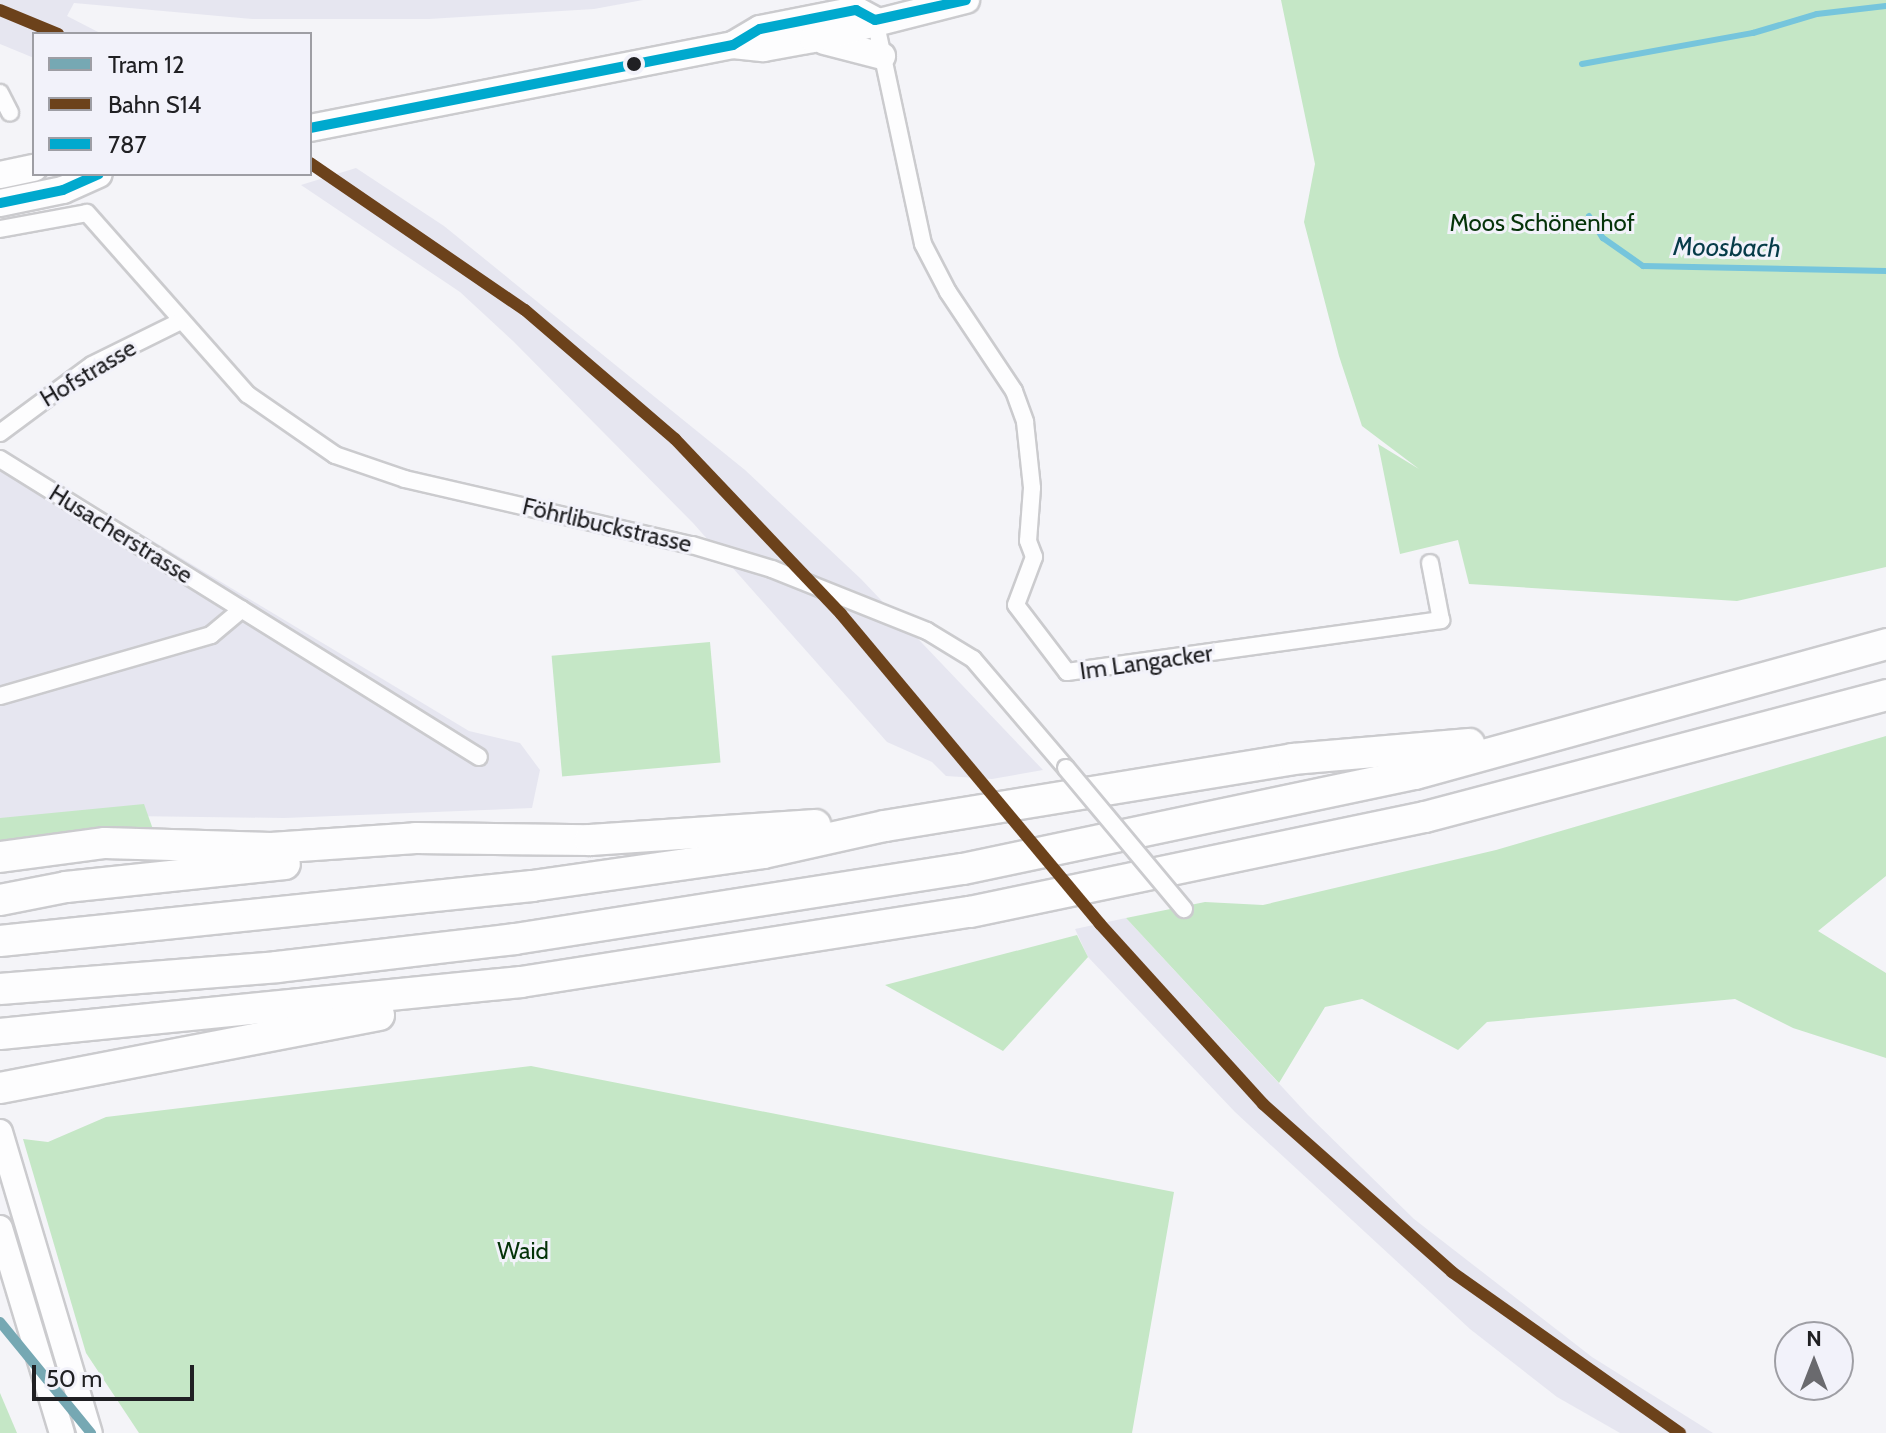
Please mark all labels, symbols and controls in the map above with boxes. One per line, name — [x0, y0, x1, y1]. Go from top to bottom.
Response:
legend — [32, 32, 312, 176]
text: Tram 12 — [108, 50, 184, 79]
unlabelled marker — [626, 56, 642, 72]
text: Bahn S14 — [108, 90, 201, 119]
text: 787 — [108, 130, 147, 159]
park label: Moos Schönenhof — [1449, 209, 1635, 237]
water label: Moosbach — [1673, 231, 1781, 265]
street label: Hofstrasse — [35, 333, 141, 413]
street label: Husacherstrasse — [44, 478, 198, 590]
street label: Föhrlibuckstrasse — [520, 492, 694, 558]
street label: Im Langacker — [1078, 638, 1214, 686]
park label: Waid — [497, 1237, 549, 1265]
north arrow — [1774, 1321, 1854, 1401]
text: N — [1806, 1325, 1822, 1352]
scale bar — [36, 1349, 198, 1399]
text: 50 m — [46, 1364, 102, 1393]

